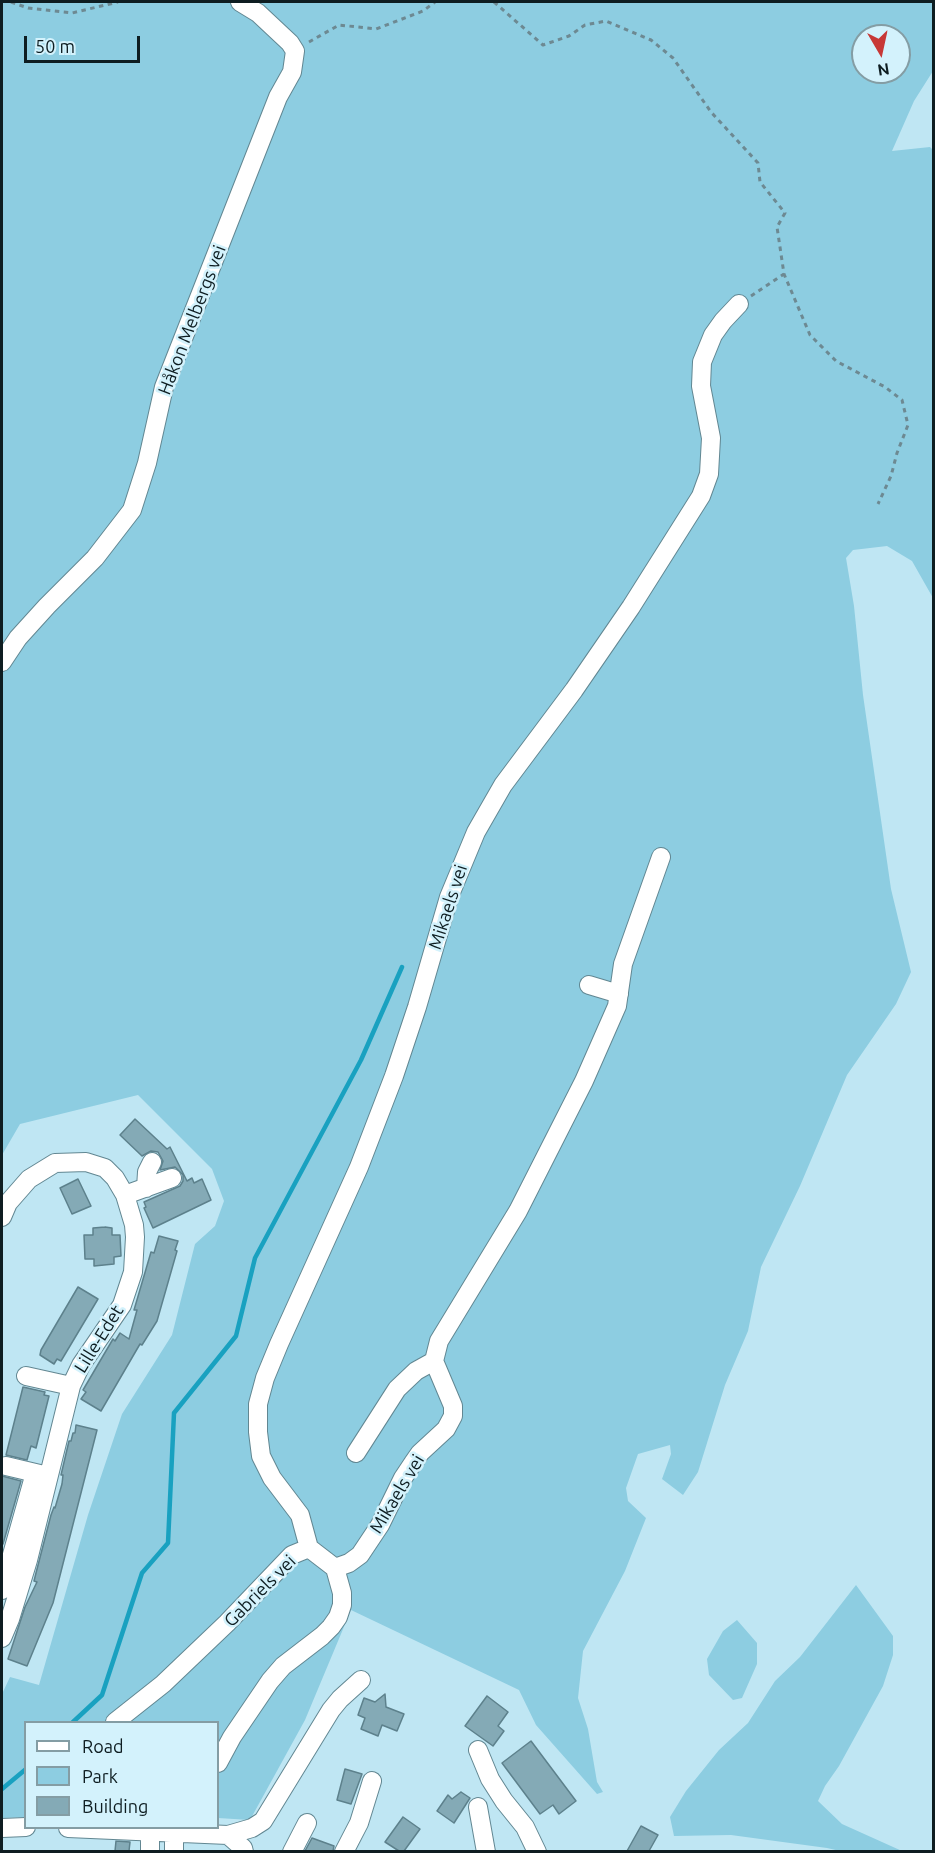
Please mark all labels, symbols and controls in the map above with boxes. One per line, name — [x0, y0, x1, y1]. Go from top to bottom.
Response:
scale bar — [27, 24, 142, 62]
north arrow — [851, 24, 911, 84]
text: 50 m — [35, 36, 75, 56]
text: N — [876, 60, 891, 80]
street label: Håkon Melbergs vei — [154, 242, 230, 398]
street label: Mikaels vei — [424, 862, 472, 952]
street label: Lille-Edet — [70, 1301, 128, 1377]
street label: Mikaels vei — [365, 1451, 429, 1537]
street label: Gabriels vei — [220, 1551, 300, 1631]
legend — [24, 1721, 219, 1829]
text: Road — [82, 1736, 124, 1756]
text: Park — [82, 1766, 118, 1786]
text: Building — [82, 1796, 148, 1816]

